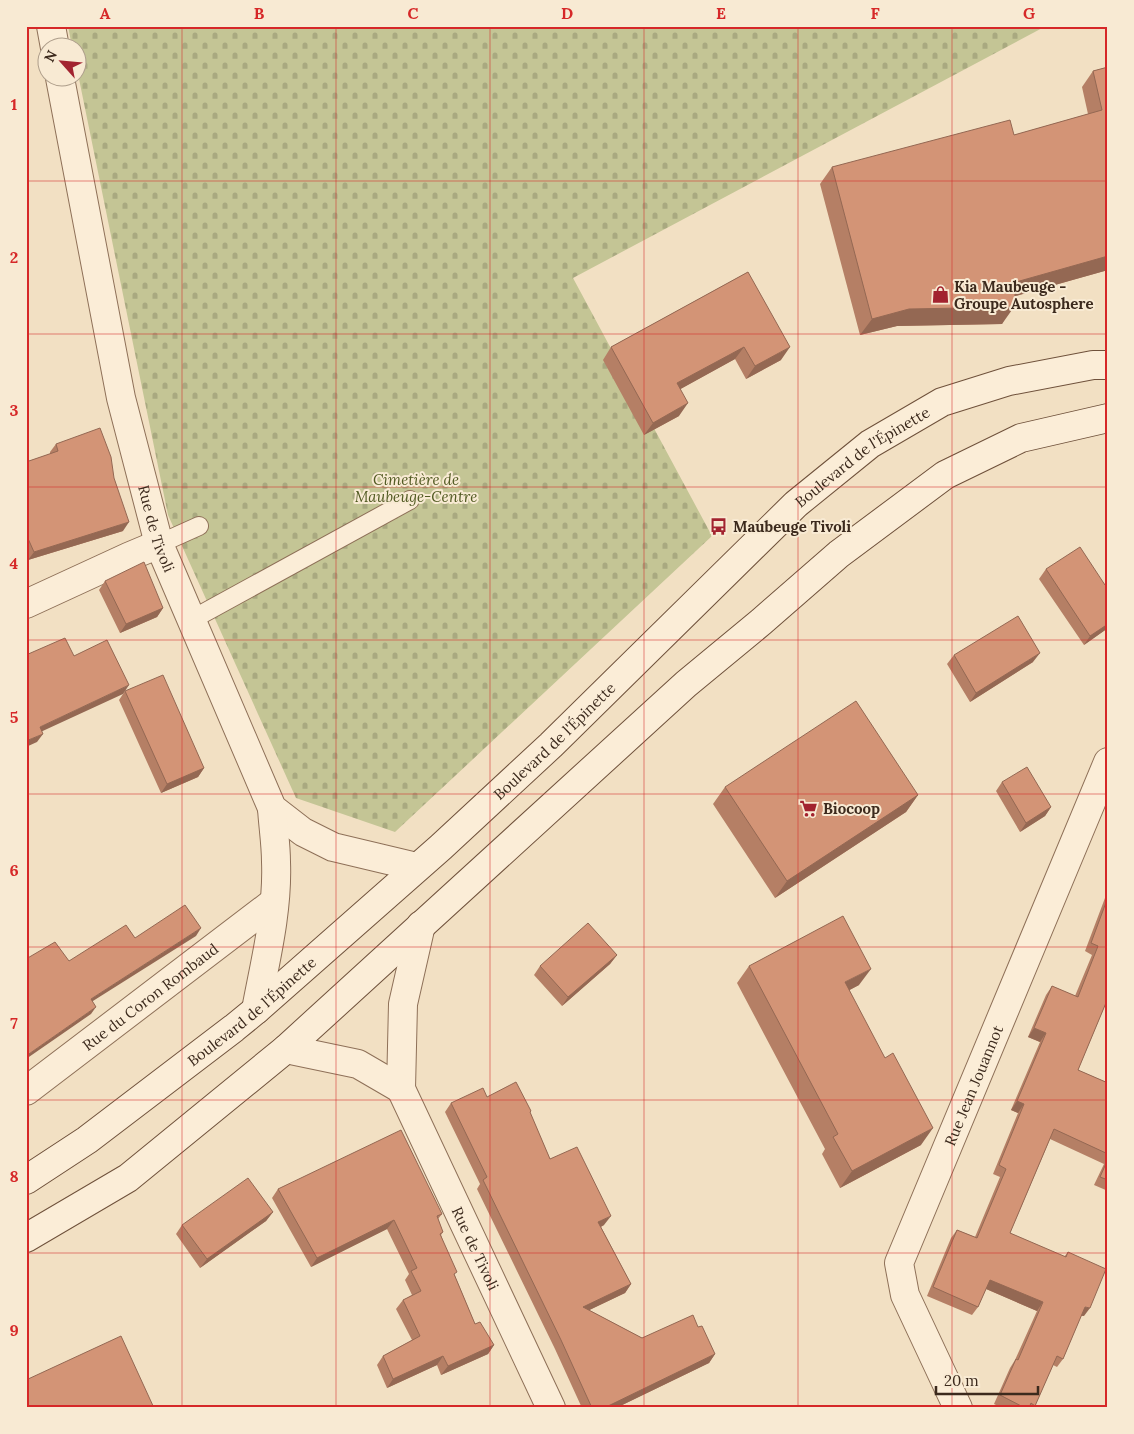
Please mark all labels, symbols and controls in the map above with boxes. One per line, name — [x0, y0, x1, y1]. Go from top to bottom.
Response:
text: A — [100, 3, 111, 23]
text: B — [254, 3, 265, 23]
text: C — [407, 3, 419, 23]
text: D — [561, 3, 573, 23]
text: E — [716, 3, 726, 23]
text: F — [870, 3, 880, 23]
text: G — [1023, 3, 1035, 23]
north arrow — [38, 38, 88, 88]
text: N — [40, 47, 61, 65]
text: 1 — [11, 94, 17, 114]
text: 2 — [10, 247, 18, 267]
place label: Kia Maubeuge - Groupe Autosphere — [954, 277, 1093, 313]
shop icon: Kia Maubeuge - Groupe Autosphere — [930, 285, 950, 305]
text: 3 — [10, 400, 19, 420]
street label: Boulevard de l'Épinette — [791, 402, 933, 511]
park label: Cimetière de Maubeuge-Centre — [355, 470, 477, 506]
street label: Rue de Tivoli — [135, 483, 179, 575]
bus stop icon: Maubeuge Tivoli — [709, 516, 729, 536]
place label: Maubeuge Tivoli — [733, 517, 851, 536]
text: 4 — [10, 553, 19, 573]
street label: Boulevard de l'Épinette — [489, 678, 619, 803]
text: 5 — [10, 707, 19, 727]
supermarket icon: Biocoop — [799, 798, 819, 818]
place label: Biocoop — [823, 799, 880, 818]
text: 6 — [9, 860, 19, 880]
street label: Rue du Coron Rombaud — [78, 939, 222, 1054]
street label: Boulevard de l'Épinette — [183, 952, 320, 1070]
text: 7 — [10, 1013, 18, 1033]
street label: Rue Jean Jouannot — [940, 1022, 1007, 1148]
text: 8 — [9, 1166, 19, 1186]
street label: Rue de Tivoli — [448, 1203, 504, 1293]
text: 9 — [9, 1320, 19, 1340]
scale bar — [936, 1364, 1039, 1396]
text: 20 m — [944, 1371, 979, 1390]

